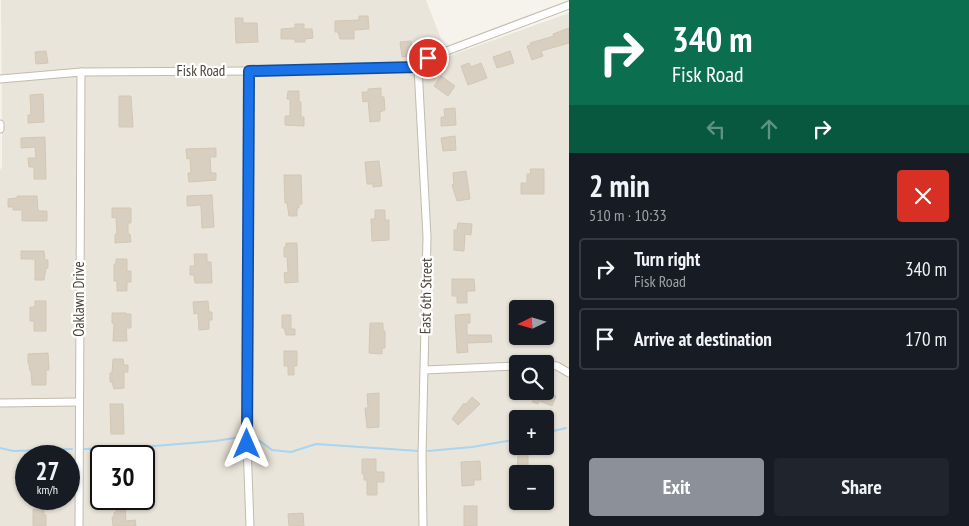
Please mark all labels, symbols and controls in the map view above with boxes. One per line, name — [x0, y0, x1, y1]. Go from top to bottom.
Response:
text: 340 m — [672, 16, 753, 62]
icon: right — [589, 20, 654, 85]
pin — [407, 37, 449, 79]
icon: arrive — [414, 44, 442, 72]
text: Fisk Road — [672, 60, 744, 88]
street label: Fisk Road — [177, 61, 225, 80]
icon: left — [702, 115, 730, 143]
icon: ahead — [755, 115, 783, 143]
icon: right — [808, 115, 836, 143]
text: 2 min — [589, 166, 650, 205]
button: close — [897, 170, 949, 222]
text: 510 m · 10:33 — [589, 205, 667, 225]
text: Turn right — [634, 247, 700, 271]
icon: right — [591, 255, 619, 283]
text: 340 m — [905, 257, 947, 281]
street label: East 6th Street — [415, 258, 436, 334]
street label: Oaklawn Drive — [69, 261, 88, 337]
text: Fisk Road — [634, 271, 686, 291]
north arrow — [509, 300, 554, 345]
map controls — [509, 300, 554, 510]
icon: arrive — [591, 325, 619, 353]
text: Arrive at destination — [634, 327, 772, 351]
text: 170 m — [905, 327, 947, 351]
button: search — [509, 355, 554, 400]
button: + — [509, 410, 554, 455]
position arrow — [220, 417, 272, 469]
speed limit sign: 30 — [90, 445, 155, 510]
text: 27 — [36, 455, 59, 487]
button: Exit — [589, 458, 764, 516]
button: Share — [774, 458, 949, 516]
button: − — [509, 465, 554, 510]
text: km/h — [37, 482, 58, 497]

